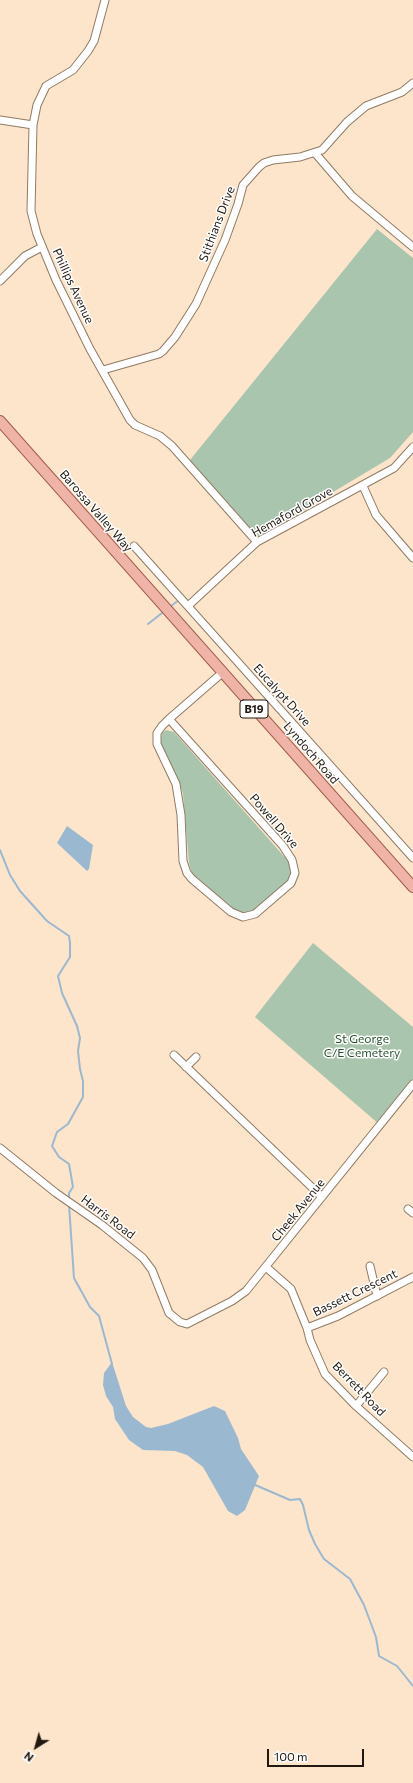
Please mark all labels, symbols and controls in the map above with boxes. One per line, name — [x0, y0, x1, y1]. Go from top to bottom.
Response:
street label: Stithians Drive — [196, 184, 238, 264]
street label: Phillips Avenue — [49, 246, 97, 326]
street label: Barossa Valley Way — [57, 467, 135, 555]
street label: Hemaford Grove — [249, 484, 335, 540]
street label: Eucalypt Drive — [250, 661, 314, 729]
road number: B19 — [240, 700, 268, 718]
street label: Lyndoch Road — [280, 719, 342, 787]
street label: Powell Drive — [246, 791, 302, 851]
park label: St George C/E Cemetery — [324, 1032, 400, 1060]
street label: Cheek Avenue — [268, 1176, 328, 1244]
street label: Harris Road — [78, 1192, 138, 1242]
street label: Bassett Crescent — [311, 1266, 399, 1320]
street label: Berrett Road — [330, 1359, 388, 1419]
north arrow — [16, 1727, 56, 1767]
scale bar — [269, 1741, 366, 1767]
text: N — [21, 1749, 36, 1765]
text: 100 m — [274, 1749, 308, 1763]

